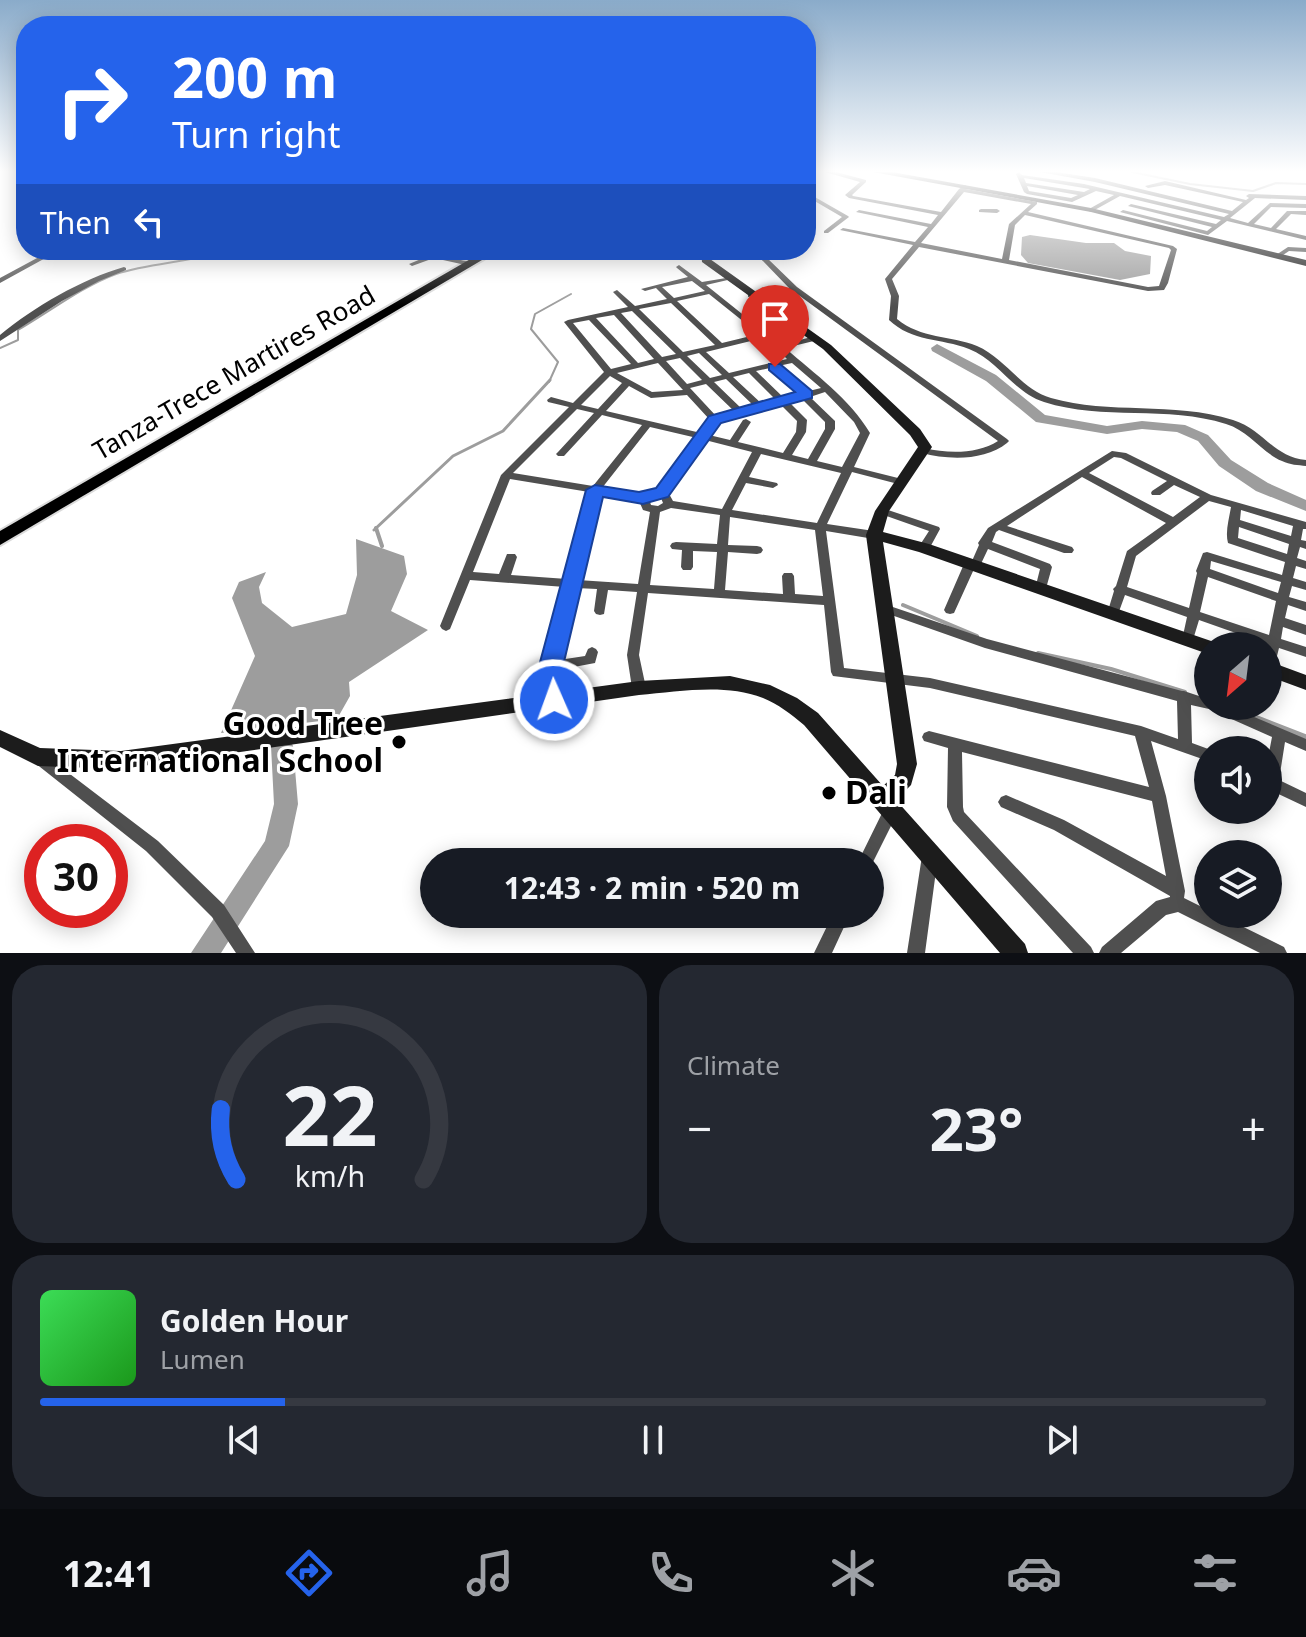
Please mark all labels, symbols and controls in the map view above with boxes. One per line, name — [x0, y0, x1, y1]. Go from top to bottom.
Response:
text: 200 m — [172, 38, 337, 114]
icon: right — [40, 48, 144, 152]
text: Turn right — [172, 110, 340, 159]
icon: left — [127, 200, 171, 244]
text: Then — [40, 202, 111, 243]
street label: Tanza-Trece Martires Road — [86, 276, 381, 468]
pin — [741, 285, 809, 367]
icon: arrive — [753, 297, 797, 341]
north arrow — [1194, 632, 1282, 720]
map controls — [1194, 632, 1282, 928]
position arrow — [512, 658, 596, 742]
place label: Good Tree International School — [57, 701, 383, 781]
marker: Good Tree International School — [390, 733, 408, 751]
button: sound — [1194, 736, 1282, 824]
place label: Dali — [845, 770, 907, 813]
marker: Dali — [820, 784, 838, 802]
speed limit sign: 30 — [24, 824, 128, 928]
button: layers — [1194, 840, 1282, 928]
text: 12:43 · 2 min · 520 m — [504, 867, 800, 908]
text: Climate — [687, 1047, 780, 1083]
text: 22 — [282, 1057, 377, 1170]
text: 23° — [929, 1087, 1024, 1169]
text: − — [687, 1098, 712, 1158]
text: + — [1241, 1098, 1266, 1158]
text: km/h — [294, 1156, 365, 1195]
text: Golden Hour — [160, 1300, 348, 1341]
text: Lumen — [160, 1341, 245, 1377]
icon: previous — [222, 1418, 266, 1462]
icon: pause — [631, 1418, 675, 1462]
icon: next — [1040, 1418, 1084, 1462]
icon: directions — [281, 1545, 337, 1601]
icon: music — [462, 1545, 518, 1601]
icon: phone — [643, 1545, 699, 1601]
icon: climate — [825, 1545, 881, 1601]
icon: car — [1006, 1545, 1062, 1601]
icon: filters — [1187, 1545, 1243, 1601]
text: 12:41 — [63, 1549, 155, 1598]

